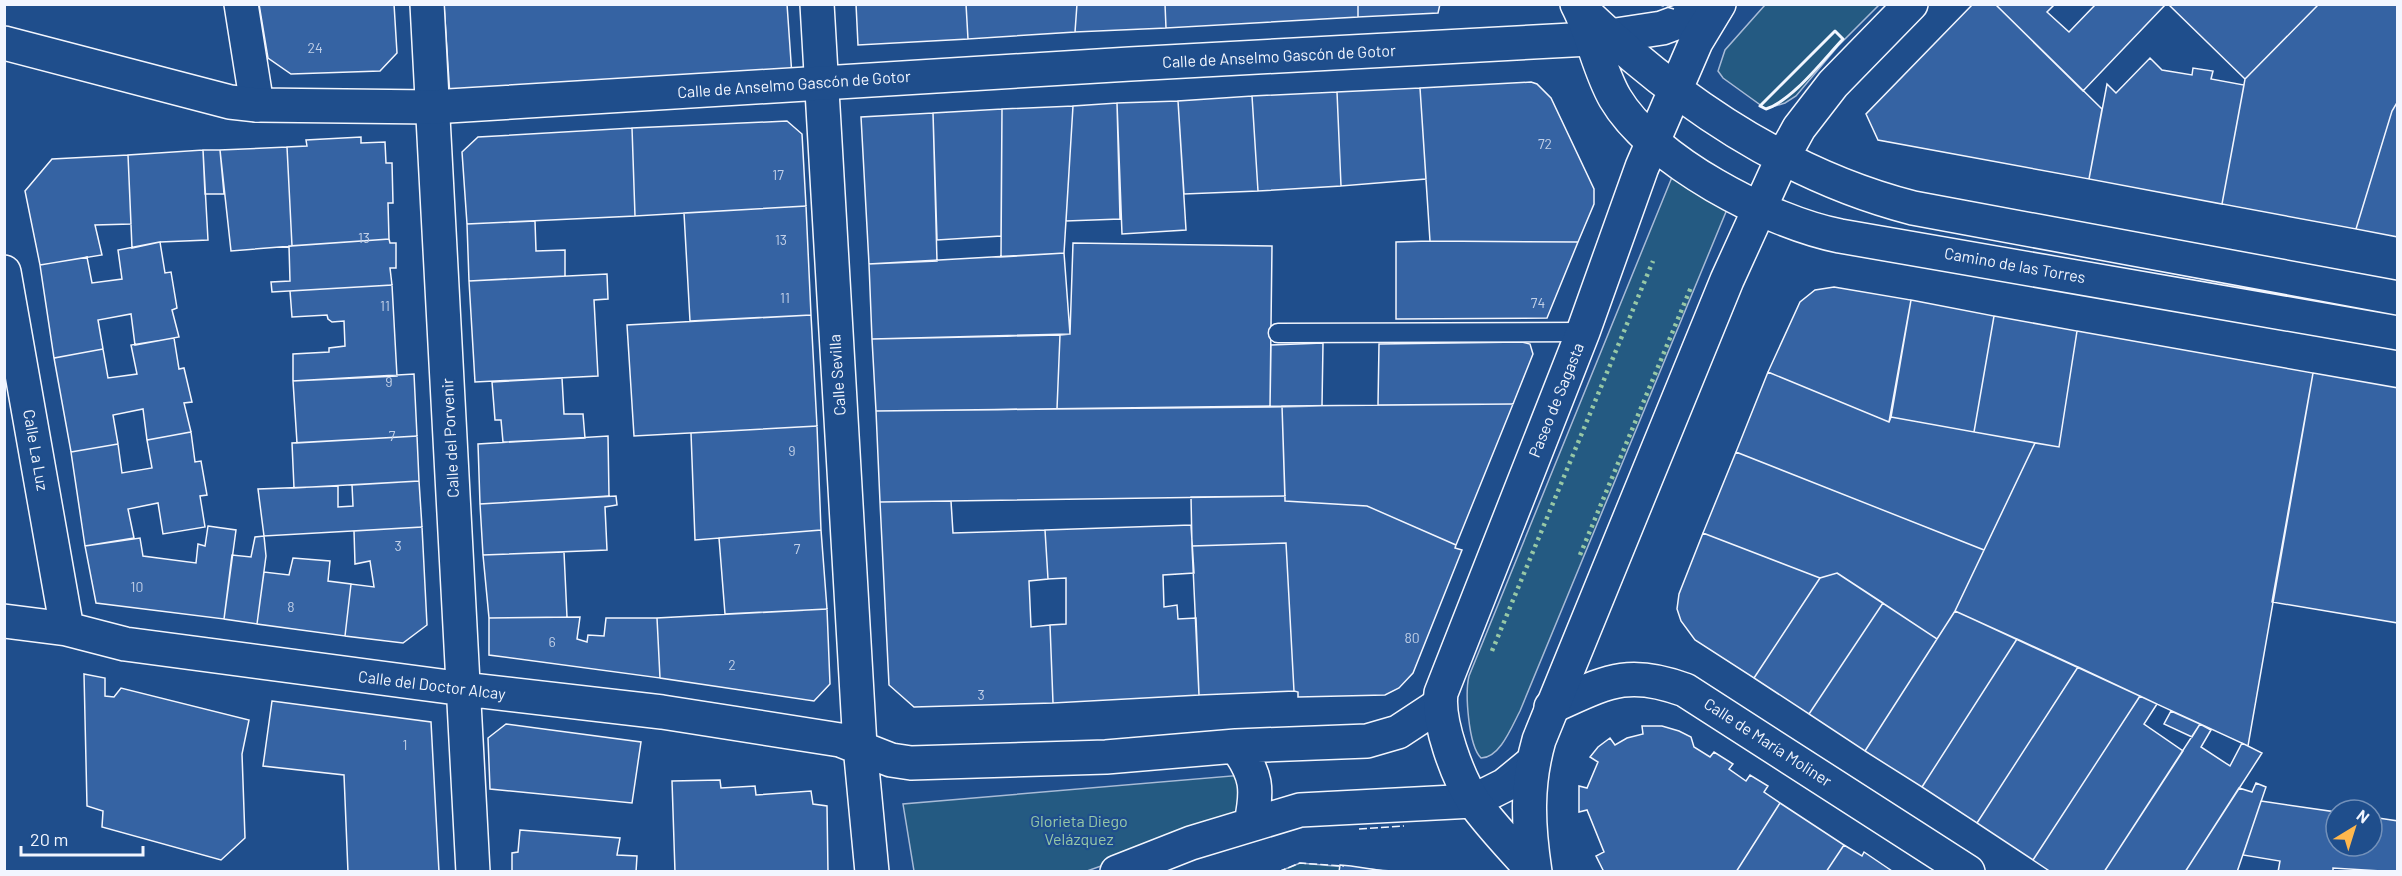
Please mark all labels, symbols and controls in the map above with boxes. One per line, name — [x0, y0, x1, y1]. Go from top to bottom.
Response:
house number: 24 — [307, 39, 323, 56]
street label: Calle de Anselmo Gascón de Gotor — [1162, 40, 1396, 71]
street label: Calle de Anselmo Gascón de Gotor — [677, 66, 911, 101]
house number: 72 — [1538, 135, 1552, 152]
house number: 17 — [772, 166, 784, 183]
house number: 13 — [358, 229, 370, 246]
house number: 13 — [775, 231, 787, 248]
street label: Camino de las Torres — [1943, 243, 2087, 286]
house number: 11 — [780, 289, 790, 306]
house number: 74 — [1531, 294, 1545, 311]
house number: 11 — [380, 297, 390, 314]
street label: Calle Sevilla — [824, 334, 849, 416]
street label: Paseo de Sagasta — [1524, 340, 1587, 460]
house number: 9 — [385, 373, 393, 390]
street label: Calle del Porvenir — [437, 378, 462, 498]
street label: Calle La Luz — [20, 408, 53, 492]
house number: 7 — [389, 427, 396, 444]
house number: 9 — [788, 442, 796, 459]
house number: 3 — [394, 537, 402, 554]
house number: 7 — [794, 540, 801, 557]
house number: 10 — [131, 578, 143, 595]
house number: 8 — [287, 598, 295, 615]
house number: 80 — [1404, 629, 1420, 646]
house number: 6 — [548, 633, 556, 650]
house number: 2 — [728, 656, 736, 673]
street label: Calle del Doctor Alcay — [357, 666, 507, 703]
house number: 3 — [977, 686, 985, 703]
street label: Calle de María Moliner — [1701, 693, 1836, 790]
house number: 1 — [403, 736, 407, 753]
north arrow — [2324, 798, 2384, 858]
text: N — [2354, 805, 2374, 827]
park label: Glorieta Diego Velázquez — [1030, 811, 1128, 848]
scale bar — [21, 819, 142, 857]
text: 20 m — [30, 828, 68, 850]

